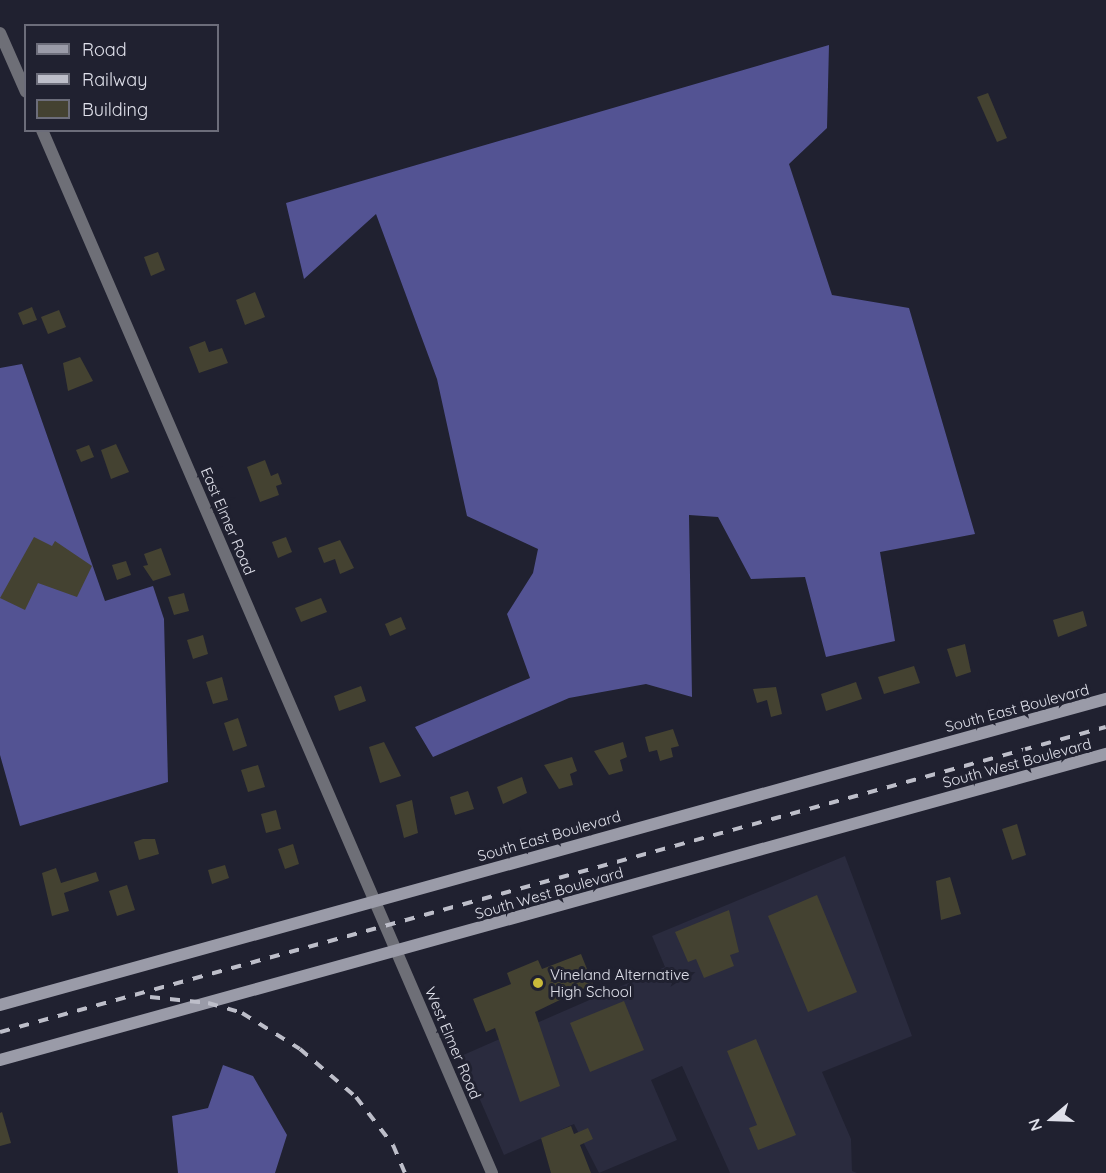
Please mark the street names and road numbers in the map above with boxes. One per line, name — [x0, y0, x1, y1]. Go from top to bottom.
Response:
street label: East Elmer Road — [197, 465, 259, 577]
street label: South East Boulevard — [943, 680, 1091, 736]
street label: South West Boulevard — [941, 734, 1093, 792]
street label: South East Boulevard — [475, 807, 623, 865]
street label: South West Boulevard — [473, 863, 625, 923]
street label: West Elmer Road — [421, 984, 485, 1102]

